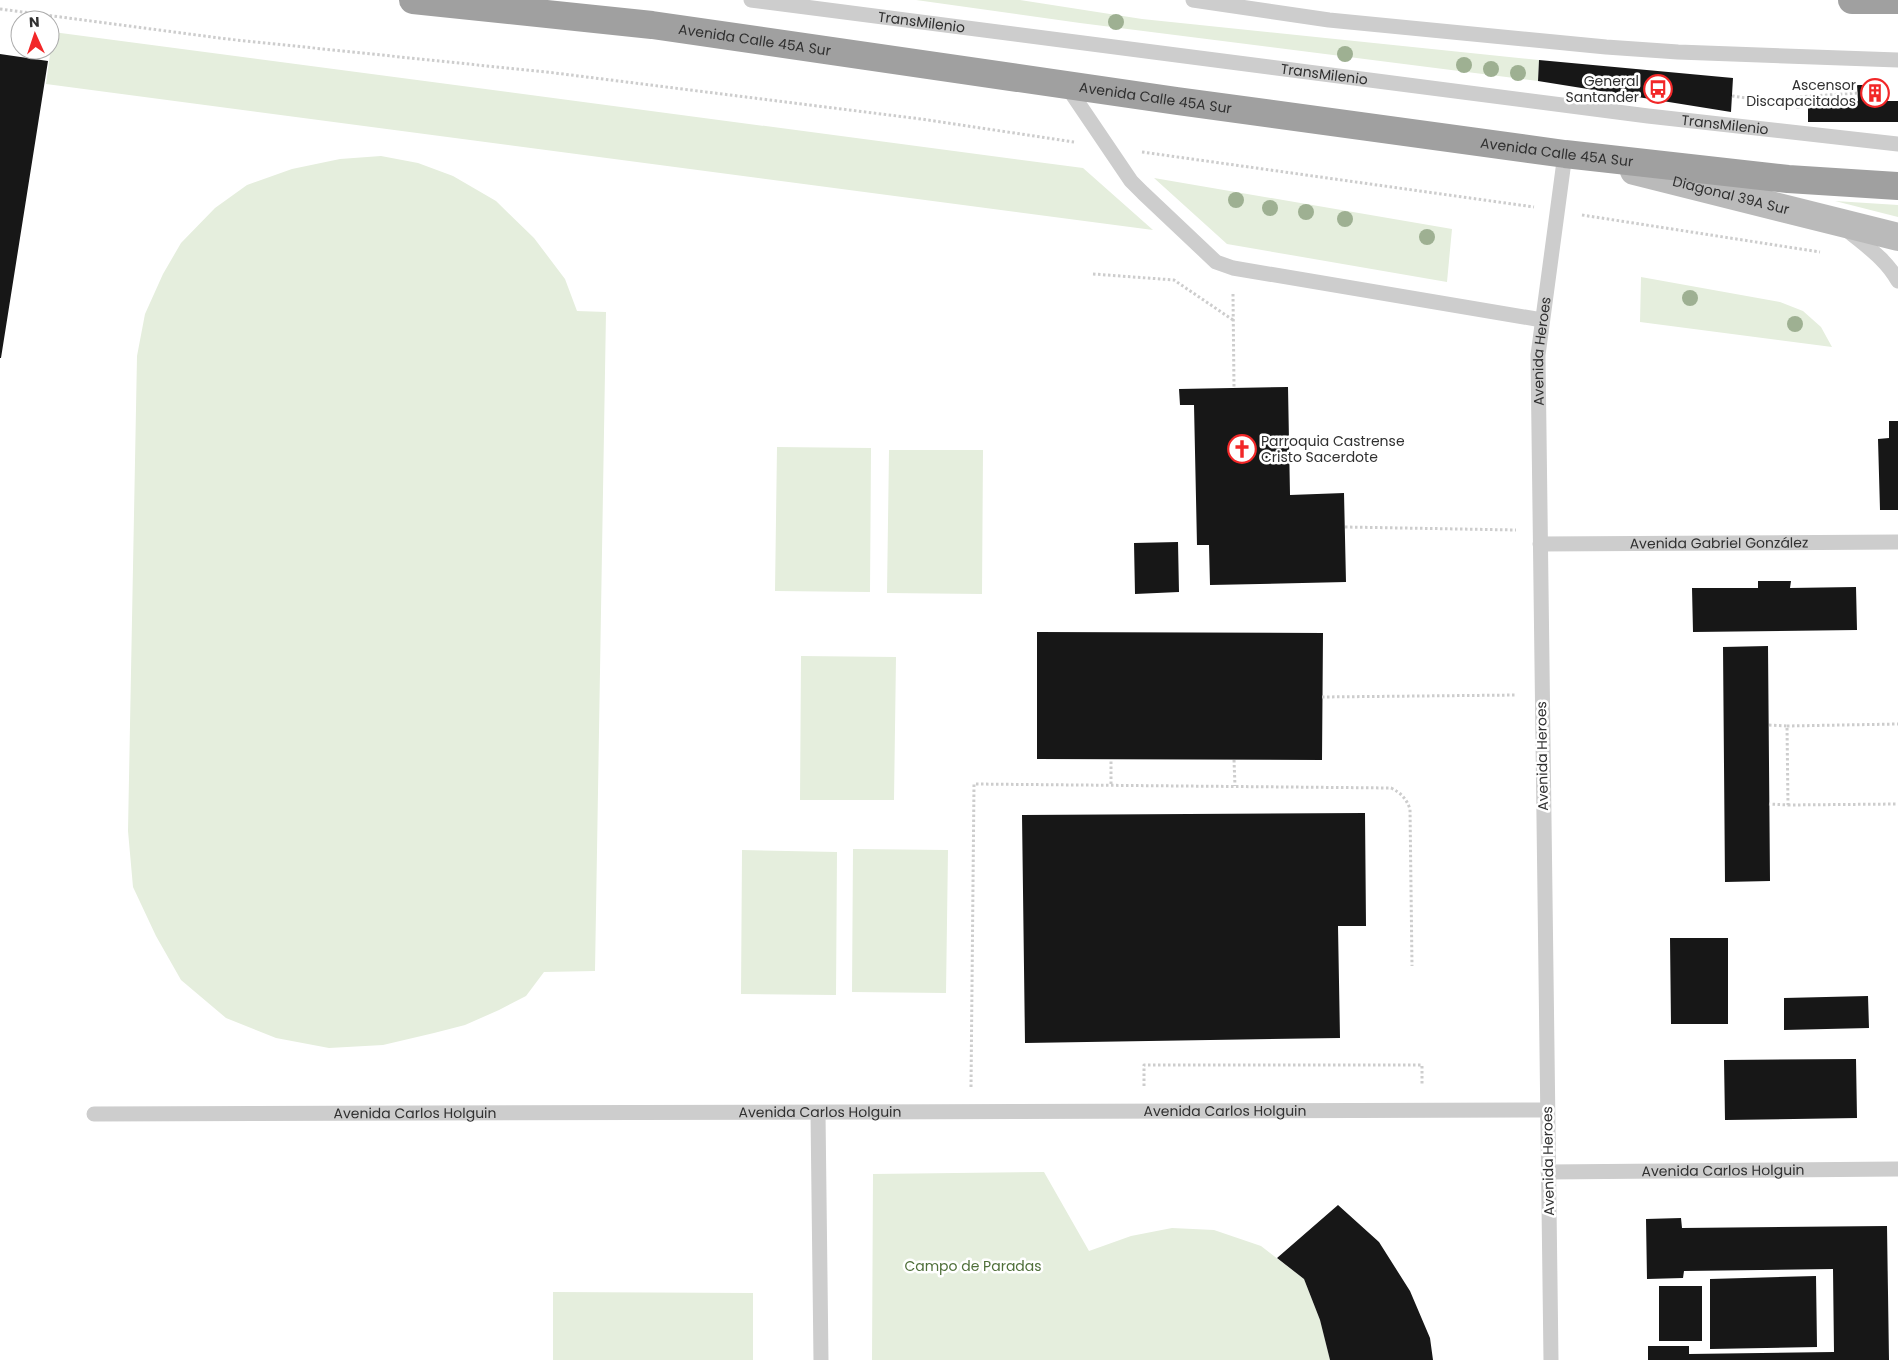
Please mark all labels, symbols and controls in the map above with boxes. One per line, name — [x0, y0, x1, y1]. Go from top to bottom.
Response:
street label: TransMilenio — [877, 7, 966, 38]
north arrow — [10, 10, 60, 60]
text: N — [29, 12, 40, 32]
street label: Avenida Calle 45A Sur — [677, 19, 832, 61]
street label: TransMilenio — [1280, 59, 1369, 90]
place label: General Santander — [1565, 71, 1639, 107]
bus stop icon: General Santander — [1643, 74, 1673, 104]
place label: Ascensor Discapacitados — [1746, 75, 1856, 111]
street label: Avenida Calle 45A Sur — [1078, 77, 1233, 118]
building icon: Ascensor Discapacitados — [1860, 78, 1890, 108]
street label: TransMilenio — [1680, 110, 1770, 139]
street label: Avenida Calle 45A Sur — [1479, 133, 1634, 172]
street label: Diagonal 39A Sur — [1671, 171, 1791, 219]
street label: Avenida Heroes — [1528, 295, 1556, 406]
place label: Parroquia Castrense Cristo Sacerdote — [1261, 431, 1405, 467]
church icon: Parroquia Castrense Cristo Sacerdote — [1227, 434, 1257, 464]
street label: Avenida Gabriel González — [1630, 533, 1808, 553]
street label: Avenida Heroes — [1531, 701, 1553, 811]
street label: Avenida Carlos Holguin — [1143, 1101, 1307, 1121]
street label: Avenida Carlos Holguin — [738, 1102, 902, 1122]
street label: Avenida Carlos Holguin — [333, 1103, 497, 1123]
street label: Avenida Heroes — [1537, 1106, 1559, 1216]
street label: Avenida Carlos Holguin — [1641, 1160, 1805, 1181]
park label: Campo de Paradas — [904, 1256, 1042, 1276]

